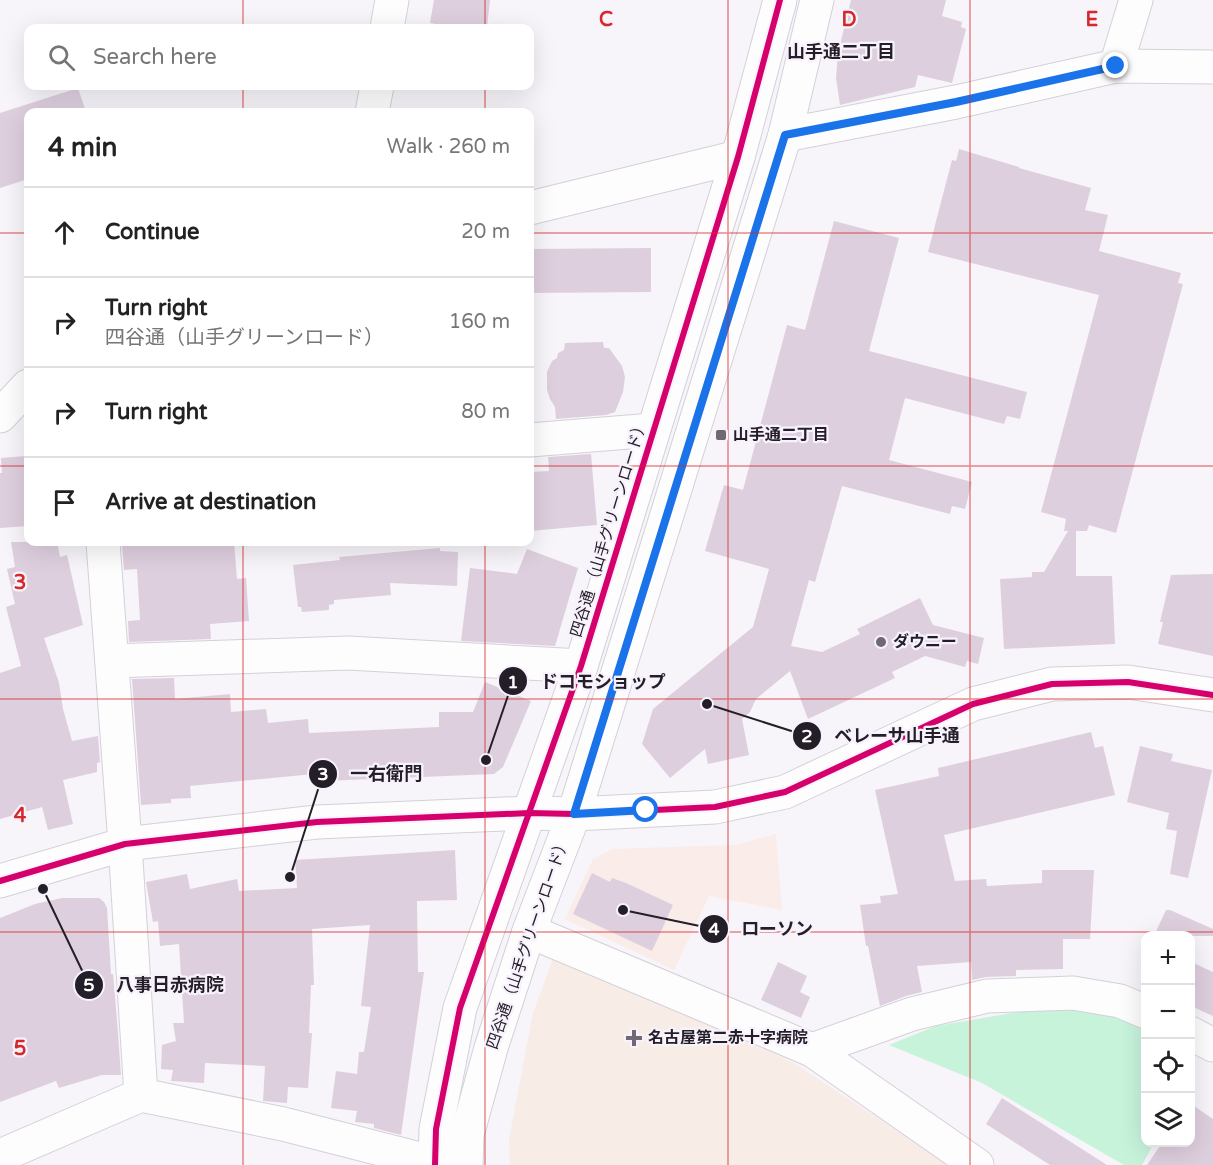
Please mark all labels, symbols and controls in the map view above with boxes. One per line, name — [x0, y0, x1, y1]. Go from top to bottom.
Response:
text: C — [599, 8, 613, 32]
text: D — [841, 8, 857, 32]
text: E — [1086, 8, 1099, 32]
search box — [24, 24, 534, 90]
icon: search — [45, 41, 78, 74]
district label: 山手通二丁目 — [787, 41, 895, 63]
text: Search here — [93, 44, 217, 70]
route end — [1102, 52, 1128, 78]
text: 4 min — [48, 132, 117, 163]
text: Walk · 260 m — [387, 135, 510, 159]
icon: ahead — [48, 216, 81, 249]
text: Continue — [105, 219, 200, 245]
text: 20 m — [461, 220, 510, 244]
text: Turn right — [105, 295, 207, 321]
icon: right — [48, 306, 81, 339]
text: 160 m — [449, 310, 510, 334]
text: 四谷通（山手グリーンロード） — [105, 326, 384, 350]
icon: right — [48, 396, 81, 429]
text: Turn right — [105, 399, 207, 425]
text: 80 m — [461, 400, 510, 424]
street label: 四谷通 （山手グリーンロード） — [566, 416, 652, 640]
place label: 山手通二丁目 — [733, 425, 829, 445]
marker: 山手通二丁目 — [714, 428, 728, 442]
icon: arrive — [48, 486, 81, 519]
text: Arrive at destination — [105, 489, 316, 515]
text: 3 — [14, 571, 26, 595]
place label: ダウニー — [893, 632, 957, 652]
marker: ダウニー — [874, 635, 888, 649]
callout: ドコモショップ — [498, 663, 678, 699]
text: 1 — [507, 671, 519, 693]
text: ドコモショップ — [540, 671, 666, 693]
callout: ベレーサ山手通 — [792, 718, 972, 754]
text: 2 — [801, 725, 813, 747]
text: ベレーサ山手通 — [834, 725, 960, 747]
callout: 一右衛門 — [308, 756, 434, 792]
text: 3 — [317, 763, 329, 785]
text: 一右衛門 — [350, 763, 422, 785]
route start — [632, 796, 658, 822]
text: 4 — [14, 804, 27, 828]
street label: 四谷通（山手グリーンロード） — [482, 834, 574, 1052]
callout: ローソン — [699, 911, 825, 947]
text: 4 — [708, 918, 720, 940]
text: ローソン — [741, 918, 813, 940]
map controls — [1141, 931, 1195, 1147]
button: + — [1141, 931, 1195, 985]
callout: 八事日赤病院 — [74, 967, 236, 1003]
text: 5 — [83, 974, 95, 996]
text: 八事日赤病院 — [116, 974, 224, 996]
button: − — [1141, 985, 1195, 1039]
place label: 名古屋第二赤十字病院 — [648, 1028, 808, 1048]
marker: 名古屋第二赤十字病院 — [625, 1029, 643, 1047]
text: 5 — [14, 1037, 26, 1061]
button: locate — [1141, 1039, 1195, 1093]
button: layers — [1141, 1093, 1195, 1147]

